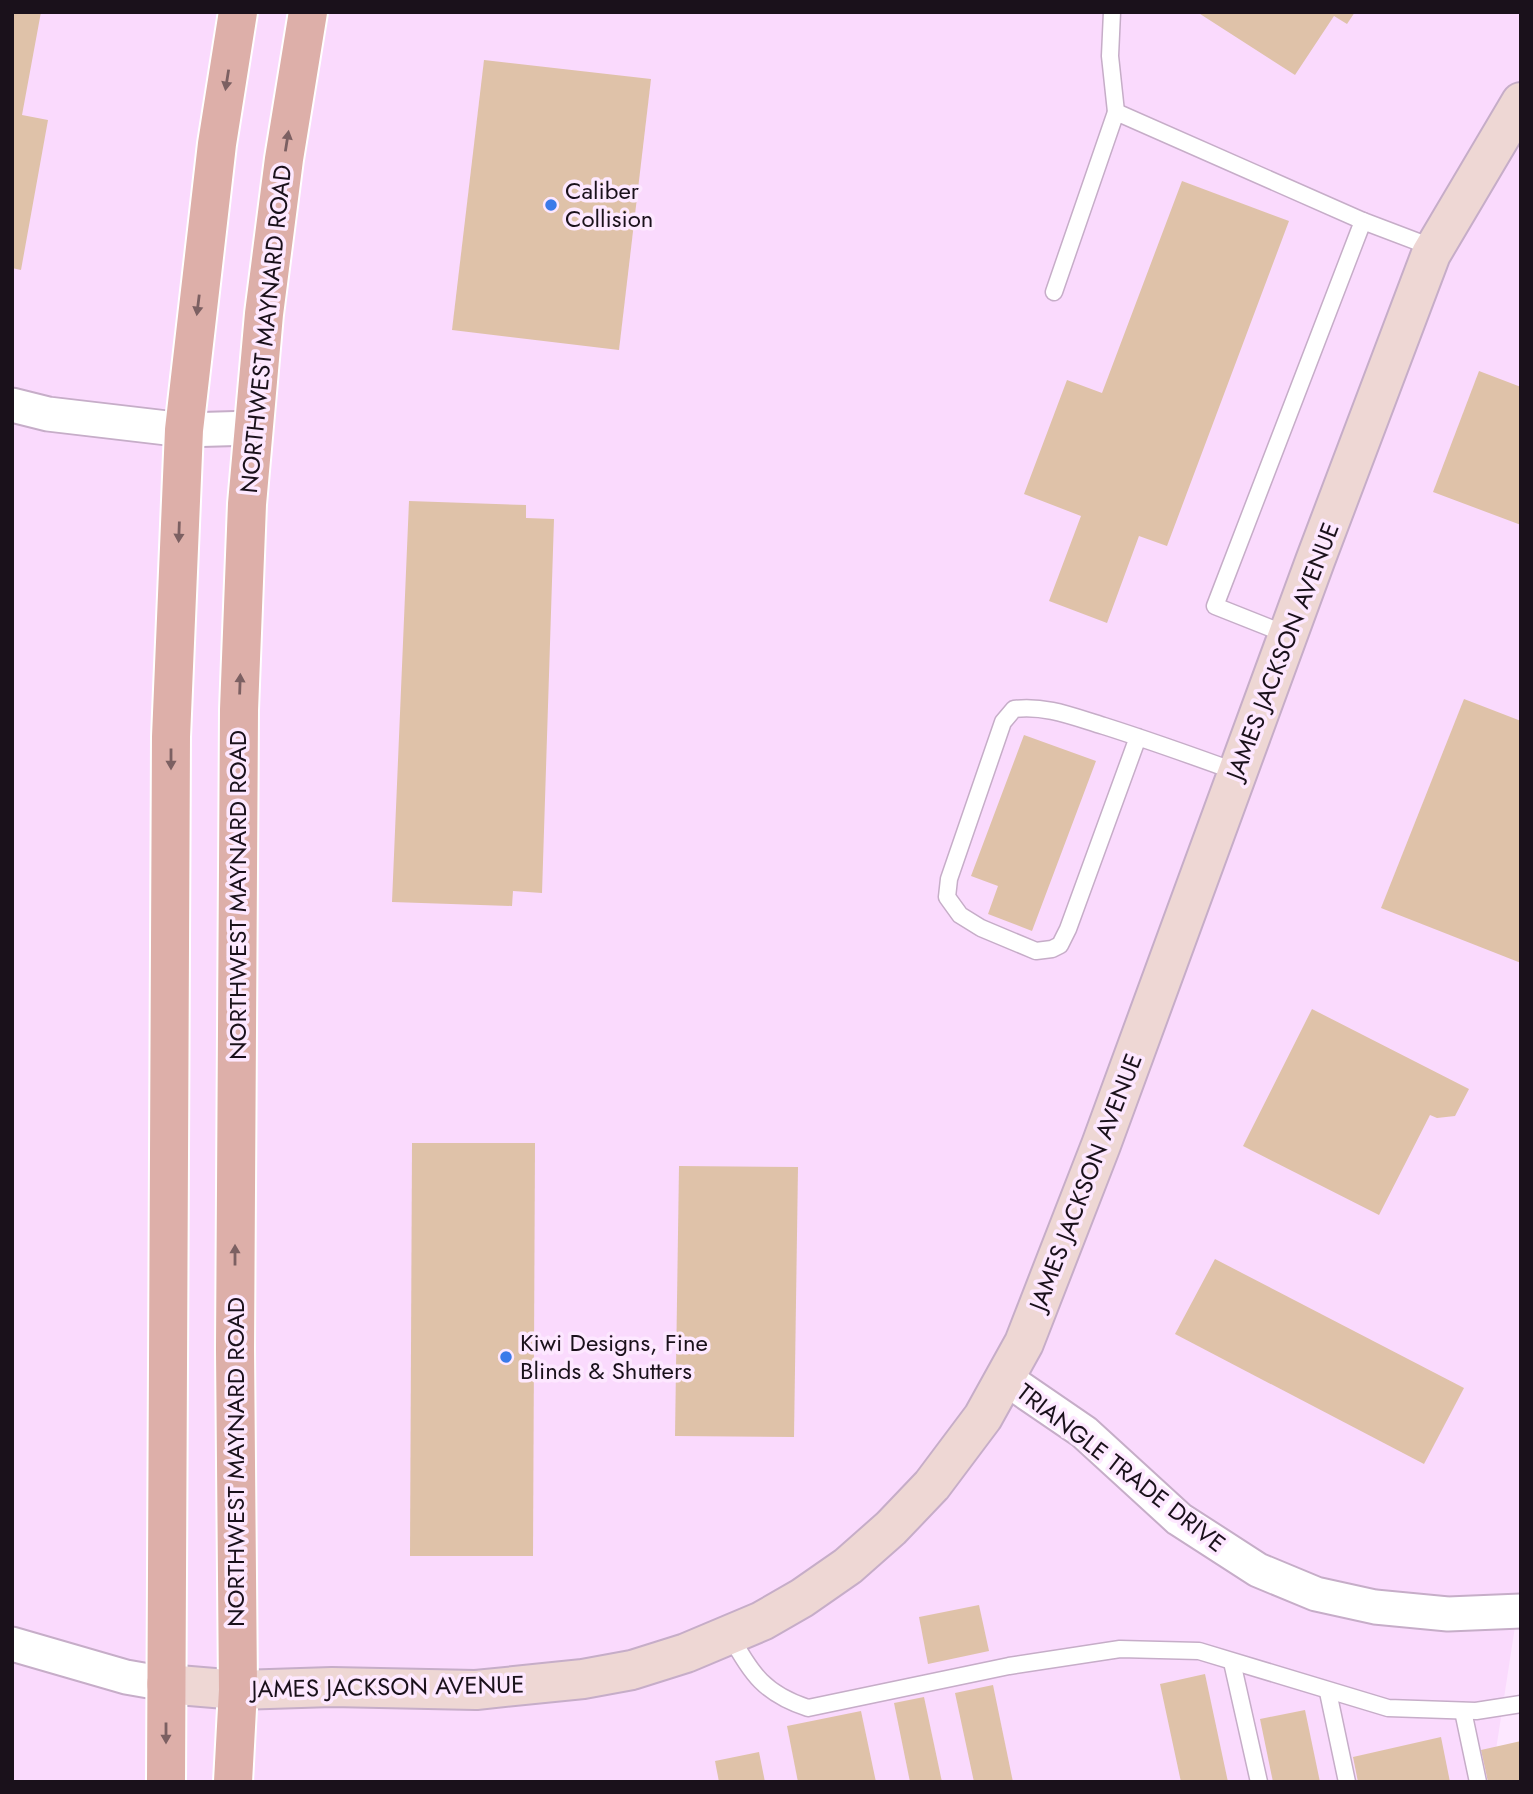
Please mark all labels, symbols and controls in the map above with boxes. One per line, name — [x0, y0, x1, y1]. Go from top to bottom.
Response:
one-way arrow — [221, 69, 232, 91]
one-way arrow — [282, 130, 293, 152]
street label: NORTHWEST MAYNARD ROAD — [231, 163, 300, 495]
place label: Caliber Collision — [565, 173, 653, 236]
marker: Caliber Collision — [543, 197, 559, 213]
one-way arrow — [192, 294, 203, 316]
street label: JAMES JACKSON AVENUE — [1216, 517, 1348, 787]
one-way arrow — [174, 521, 185, 543]
one-way arrow — [234, 673, 245, 695]
street label: NORTHWEST MAYNARD ROAD — [220, 730, 255, 1060]
one-way arrow — [165, 748, 177, 770]
street label: JAMES JACKSON AVENUE — [1019, 1048, 1151, 1318]
one-way arrow — [230, 1243, 241, 1265]
street label: NORTHWEST MAYNARD ROAD — [218, 1297, 253, 1627]
place label: Kiwi Designs, Fine Blinds & Shutters — [520, 1325, 708, 1388]
marker: Kiwi Designs, Fine Blinds & Shutters — [498, 1349, 514, 1365]
street label: TRIANGLE TRADE DRIVE — [1009, 1375, 1233, 1560]
street label: JAMES JACKSON AVENUE — [248, 1667, 525, 1706]
one-way arrow — [161, 1722, 172, 1744]

